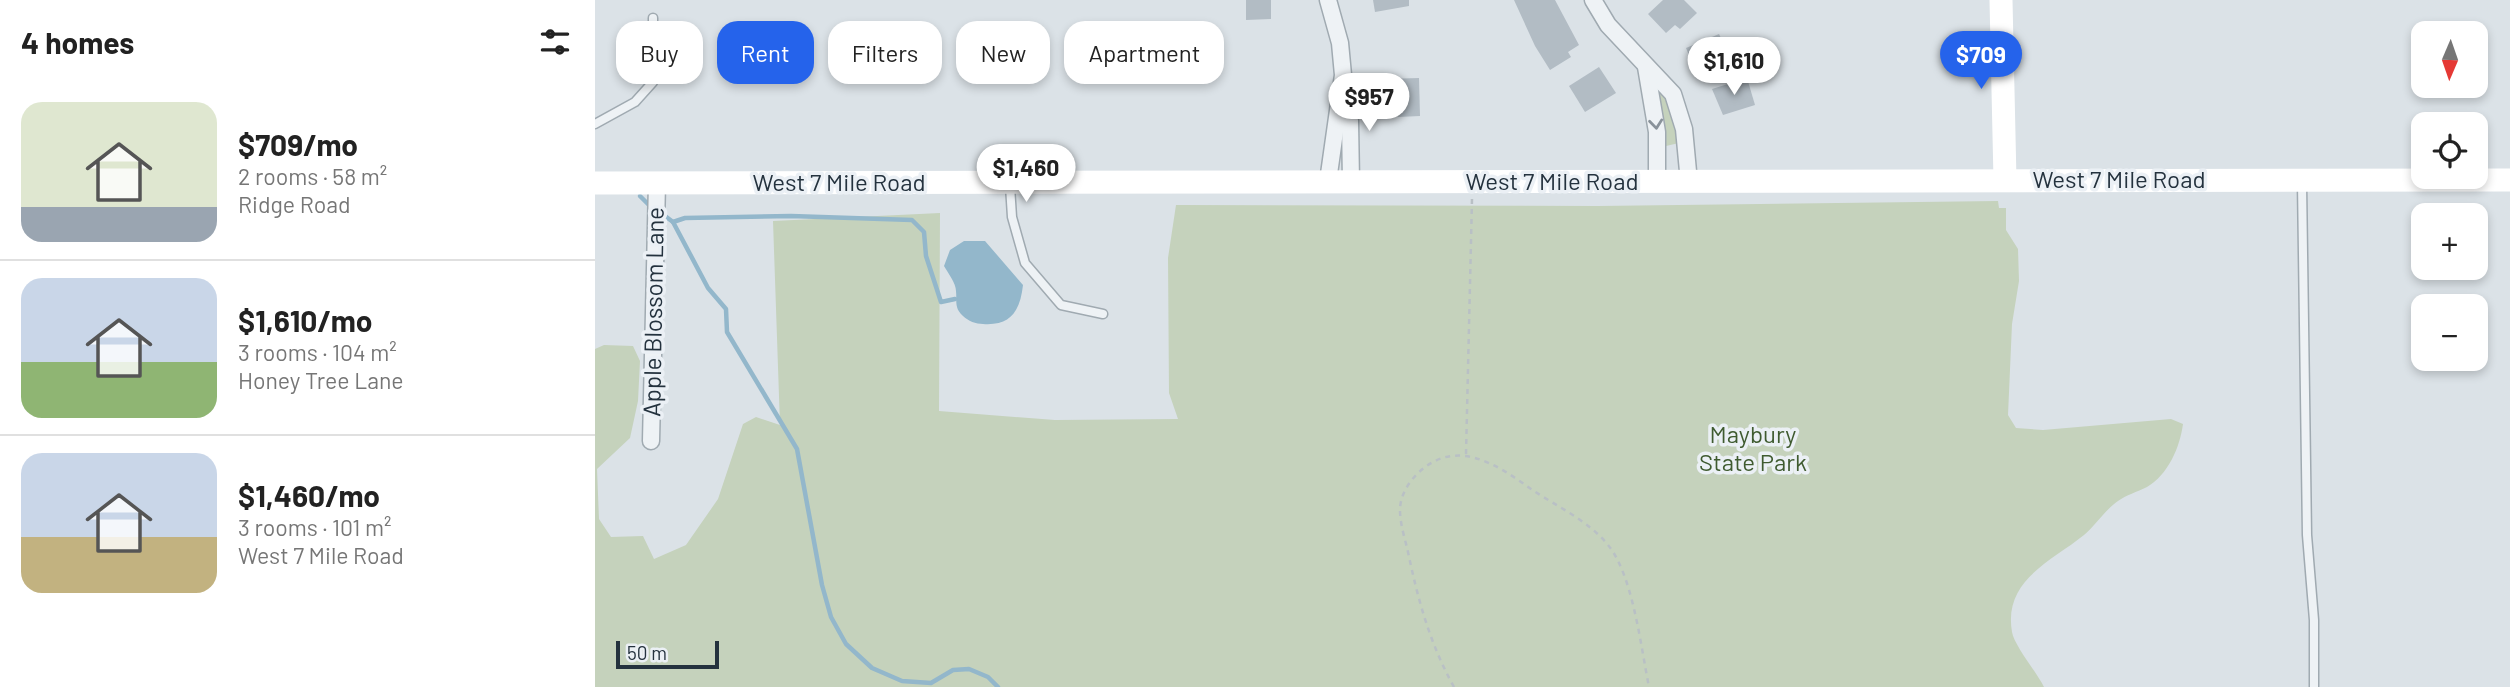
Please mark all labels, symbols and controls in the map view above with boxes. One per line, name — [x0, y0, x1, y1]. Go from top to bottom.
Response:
chip: Buy — [616, 21, 703, 84]
chip: Rent — [717, 21, 814, 84]
chip: Filters — [828, 21, 942, 84]
chip: New — [956, 21, 1050, 84]
chip: Apartment — [1064, 21, 1224, 84]
north arrow — [2411, 21, 2489, 98]
map controls — [2411, 21, 2488, 371]
icon: filters — [536, 23, 574, 61]
text: 4 homes — [21, 24, 134, 60]
pin: $709 — [1940, 32, 2022, 91]
pin: $1,610 — [1677, 38, 1791, 97]
text: $709 — [1956, 40, 2006, 68]
text: $1,610 — [1704, 46, 1764, 74]
pin: $957 — [1328, 74, 1410, 133]
text: $957 — [1344, 82, 1394, 110]
button: locate — [2411, 112, 2488, 189]
one-way arrow — [1648, 118, 1663, 130]
text: $709/mo — [238, 126, 358, 162]
icon: home — [77, 130, 161, 214]
pin: $1,460 — [969, 144, 1083, 204]
text: $1,460 — [993, 153, 1059, 181]
text: 2 rooms · 58 m² — [238, 162, 387, 190]
street label: West 7 Mile Road — [2032, 164, 2206, 193]
street label: West 7 Mile Road — [1465, 166, 1639, 195]
street label: West 7 Mile Road — [752, 167, 926, 196]
text: Ridge Road — [238, 190, 351, 218]
button: + — [2411, 203, 2488, 280]
street label: Apple Blossom Lane — [636, 207, 669, 417]
button: − — [2411, 294, 2488, 371]
text: $1,610/mo — [238, 302, 372, 338]
icon: home — [77, 306, 161, 390]
text: 3 rooms · 104 m² — [238, 338, 397, 366]
text: Honey Tree Lane — [238, 366, 404, 394]
park label: Maybury State Park — [1699, 419, 1807, 476]
text: $1,460/mo — [238, 477, 380, 513]
icon: home — [77, 481, 161, 565]
text: 3 rooms · 101 m² — [238, 513, 391, 541]
text: West 7 Mile Road — [238, 541, 404, 569]
scale bar — [616, 638, 719, 670]
text: 50 m — [627, 641, 667, 664]

